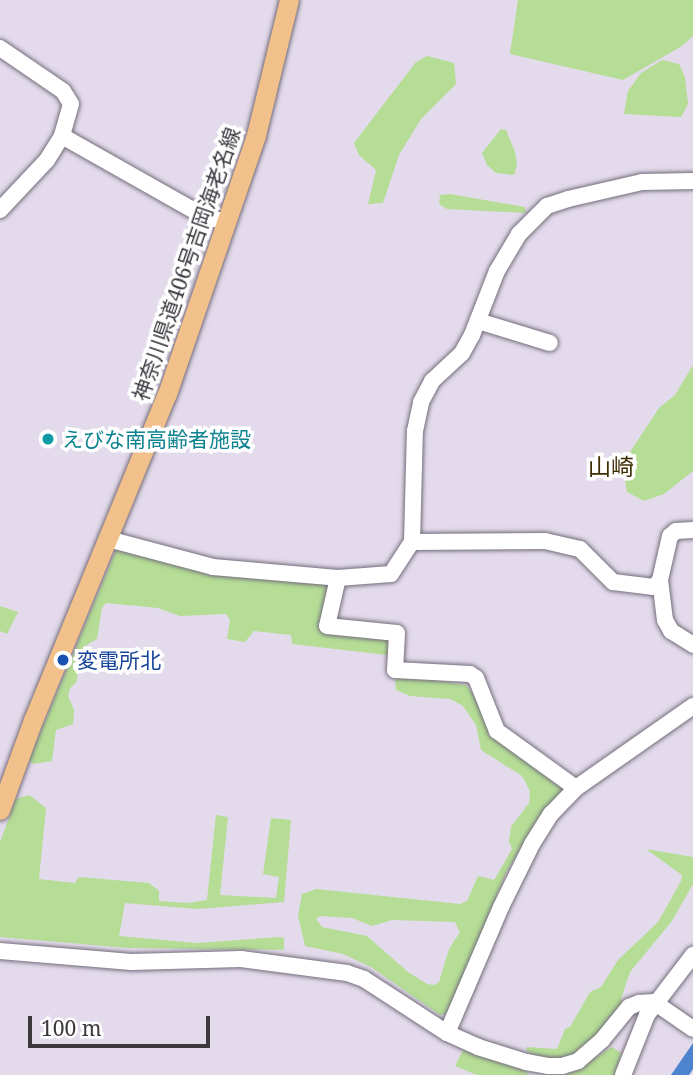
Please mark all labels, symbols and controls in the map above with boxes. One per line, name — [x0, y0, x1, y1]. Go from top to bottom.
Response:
street label: 神奈川県道406号吉岡海老名線 — [127, 124, 245, 404]
place label: えびな南高齢者施設 — [62, 426, 251, 452]
marker: えびな南高齢者施設 — [40, 431, 56, 447]
district label: 山崎 — [588, 452, 634, 480]
place label: 変電所北 — [77, 647, 161, 673]
marker: 変電所北 — [55, 652, 71, 668]
scale bar — [32, 1002, 214, 1046]
text: 100 m — [41, 1014, 102, 1042]

